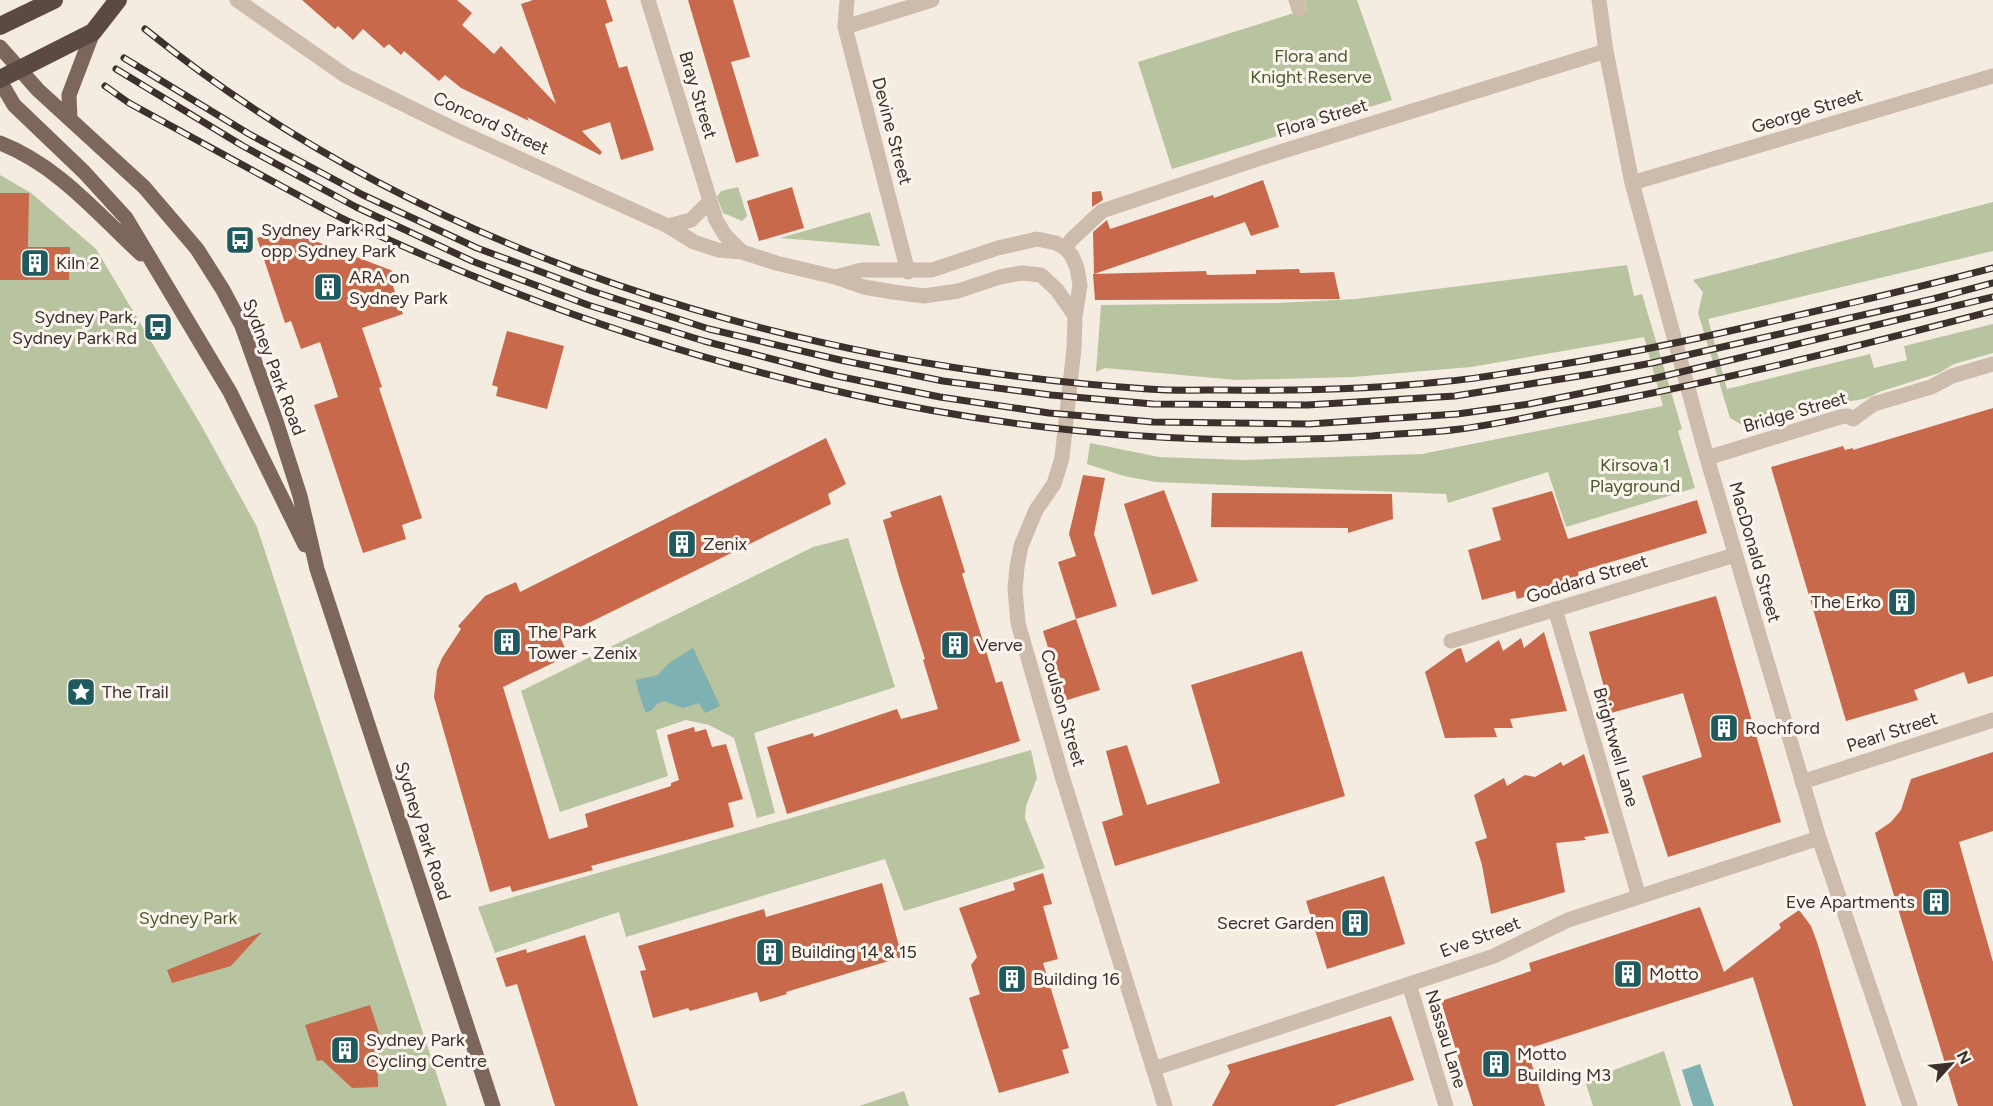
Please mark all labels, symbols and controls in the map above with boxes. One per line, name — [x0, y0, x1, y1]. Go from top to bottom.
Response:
park label: Flora and Knight Reserve — [1250, 45, 1372, 88]
street label: Bray Street — [674, 49, 722, 142]
street label: Devine Street — [867, 75, 917, 187]
street label: George Street — [1749, 84, 1866, 138]
street label: Concord Street — [430, 87, 553, 159]
street label: Flora Street — [1274, 94, 1370, 142]
place label: Sydney Park Rd opp Sydney Park — [261, 219, 396, 262]
bus stop icon: Sydney Park Rd opp Sydney Park — [224, 224, 256, 256]
building icon: Kiln 2 — [19, 247, 51, 279]
place label: Kiln 2 — [56, 252, 100, 274]
place label: ARA on Sydney Park — [349, 266, 448, 309]
building icon: ARA on Sydney Park — [312, 271, 344, 303]
street label: Sydney Park Road — [238, 296, 310, 438]
place label: Sydney Park, Sydney Park Rd — [12, 306, 137, 349]
bus stop icon: Sydney Park, Sydney Park Rd — [142, 311, 174, 343]
street label: Bridge Street — [1741, 387, 1850, 437]
park label: Kirsova 1 Playground — [1590, 454, 1680, 497]
street label: MacDonald Street — [1724, 479, 1786, 625]
building icon: Zenix — [666, 528, 698, 560]
place label: Zenix — [703, 533, 748, 555]
street label: Goddard Street — [1524, 550, 1651, 608]
building icon: The Erko — [1886, 586, 1918, 618]
place label: The Erko — [1811, 591, 1881, 613]
place label: The Park Tower - Zenix — [528, 621, 638, 664]
building icon: The Park Tower - Zenix — [491, 626, 523, 658]
building icon: Verve — [939, 629, 971, 661]
place label: Verve — [976, 634, 1023, 656]
street label: Coulson Street — [1036, 647, 1090, 769]
place icon: The Trail — [65, 676, 97, 708]
place label: The Trail — [102, 681, 169, 703]
street label: Brightwell Lane — [1588, 685, 1644, 809]
street label: Pearl Street — [1844, 707, 1940, 757]
building icon: Rochford — [1708, 712, 1740, 744]
place label: Rochford — [1745, 717, 1820, 739]
street label: Sydney Park Road — [390, 759, 456, 903]
building icon: Eve Apartments — [1920, 886, 1952, 918]
place label: Eve Apartments — [1786, 891, 1915, 913]
park label: Sydney Park — [139, 907, 238, 929]
building icon: Secret Garden — [1339, 907, 1371, 939]
place label: Secret Garden — [1217, 912, 1334, 934]
street label: Eve Street — [1437, 912, 1524, 962]
building icon: Building 14 & 15 — [754, 936, 786, 968]
place label: Building 14 & 15 — [791, 941, 917, 963]
building icon: Motto — [1612, 958, 1644, 990]
building icon: Building 16 — [996, 963, 1028, 995]
place label: Motto — [1649, 963, 1699, 985]
place label: Building 16 — [1033, 968, 1120, 990]
street label: Nassau Lane — [1421, 987, 1471, 1091]
place label: Sydney Park Cycling Centre — [366, 1029, 487, 1072]
building icon: Sydney Park Cycling Centre — [329, 1034, 361, 1066]
north arrow — [1921, 1034, 1981, 1094]
place label: Motto Building M3 — [1517, 1043, 1611, 1086]
building icon: Motto Building M3 — [1480, 1048, 1512, 1080]
text: N — [1953, 1048, 1975, 1067]

